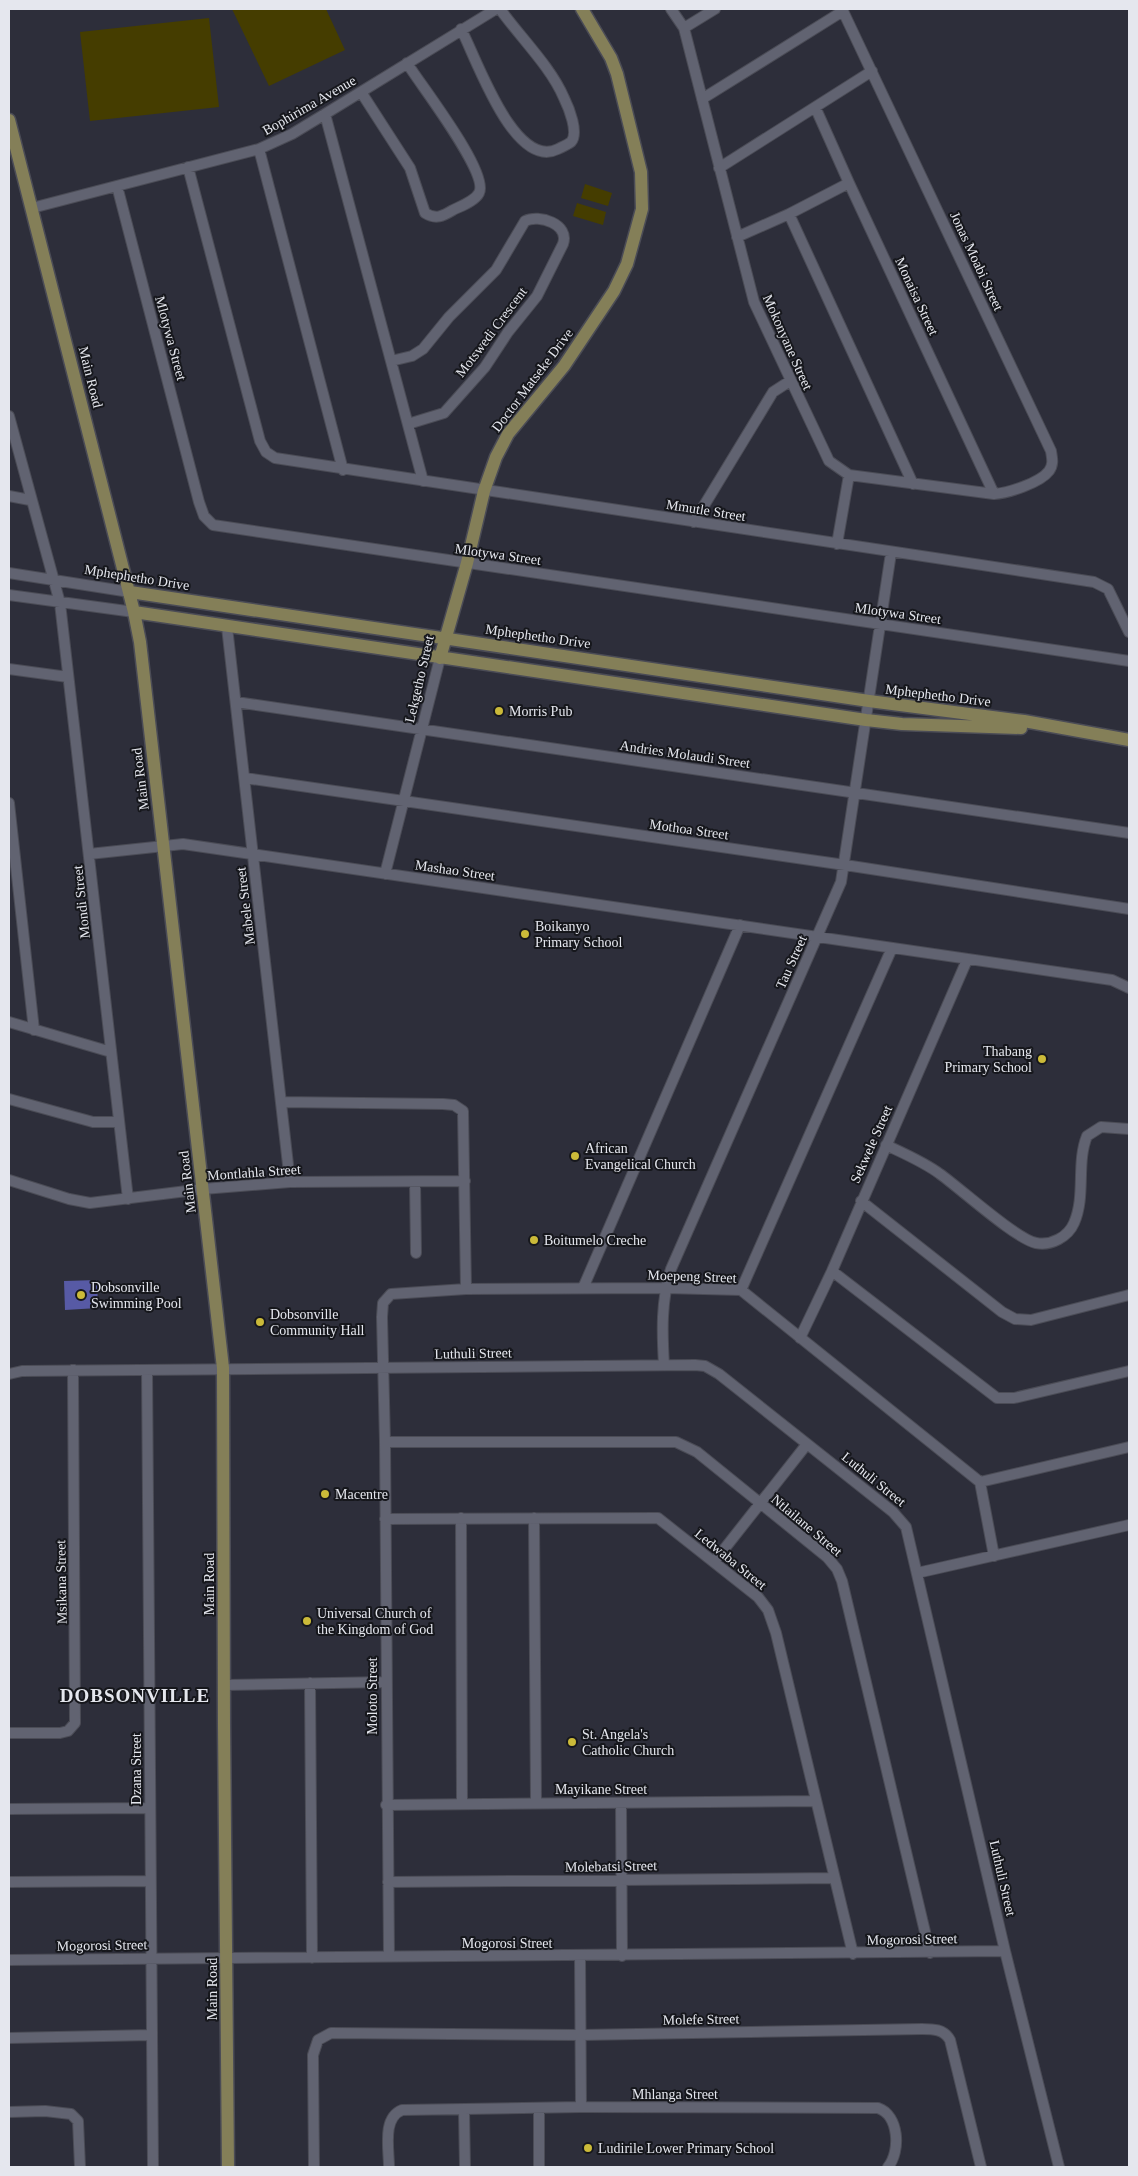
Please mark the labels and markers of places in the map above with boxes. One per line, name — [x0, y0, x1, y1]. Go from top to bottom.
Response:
place label: Morris Pub — [509, 704, 572, 719]
marker: Morris Pub — [493, 705, 505, 717]
place label: Boikanyo Primary School — [535, 919, 623, 950]
marker: Boikanyo Primary School — [519, 928, 531, 940]
place label: Thabang Primary School — [945, 1044, 1032, 1075]
marker: Thabang Primary School — [1036, 1053, 1048, 1065]
place label: African Evangelical Church — [585, 1141, 696, 1172]
marker: African Evangelical Church — [569, 1150, 581, 1162]
place label: Boitumelo Creche — [544, 1233, 646, 1248]
marker: Boitumelo Creche — [528, 1234, 540, 1246]
place label: Dobsonville Swimming Pool — [91, 1280, 182, 1311]
marker: Dobsonville Swimming Pool — [75, 1289, 87, 1301]
place label: Dobsonville Community Hall — [270, 1307, 365, 1338]
marker: Dobsonville Community Hall — [254, 1316, 266, 1328]
place label: Macentre — [335, 1487, 388, 1502]
marker: Macentre — [319, 1488, 331, 1500]
place label: Universal Church of the Kingdom of God — [317, 1606, 433, 1637]
marker: Universal Church of the Kingdom of God — [301, 1615, 313, 1627]
place label: St. Angela's Catholic Church — [582, 1727, 674, 1758]
marker: St. Angela's Catholic Church — [566, 1736, 578, 1748]
place label: Ludirile Lower Primary School — [598, 2141, 774, 2156]
marker: Ludirile Lower Primary School — [582, 2142, 594, 2154]

